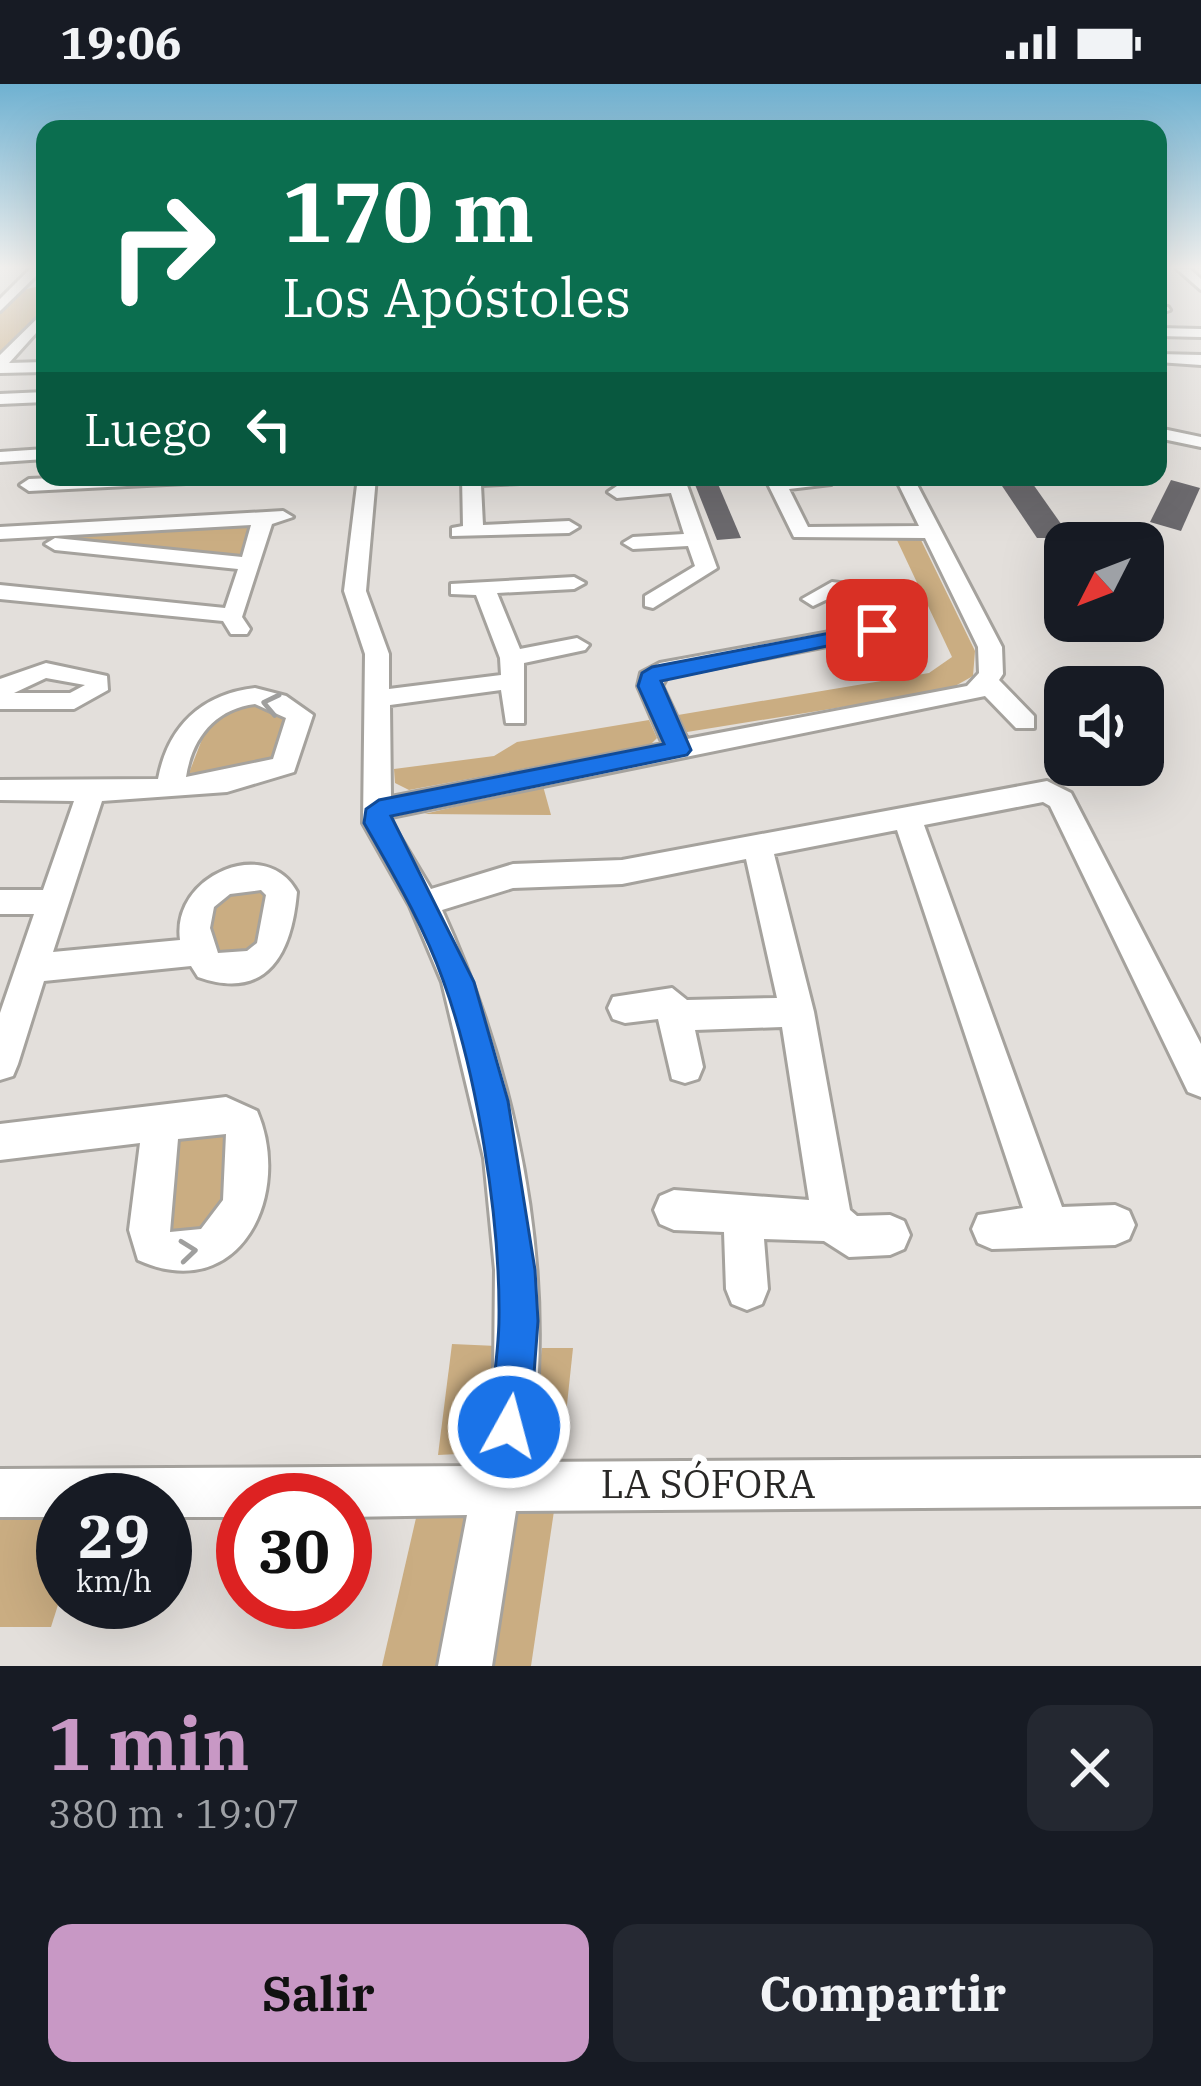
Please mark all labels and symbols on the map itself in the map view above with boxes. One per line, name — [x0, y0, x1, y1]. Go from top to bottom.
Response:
north arrow — [1044, 522, 1164, 642]
pin — [826, 579, 928, 681]
one-way arrow — [262, 692, 282, 718]
one-way arrow — [178, 1239, 197, 1264]
position arrow — [446, 1364, 572, 1490]
street label: LA SÓFORA — [600, 1458, 816, 1509]
speed limit sign: 30 — [216, 1473, 372, 1629]

